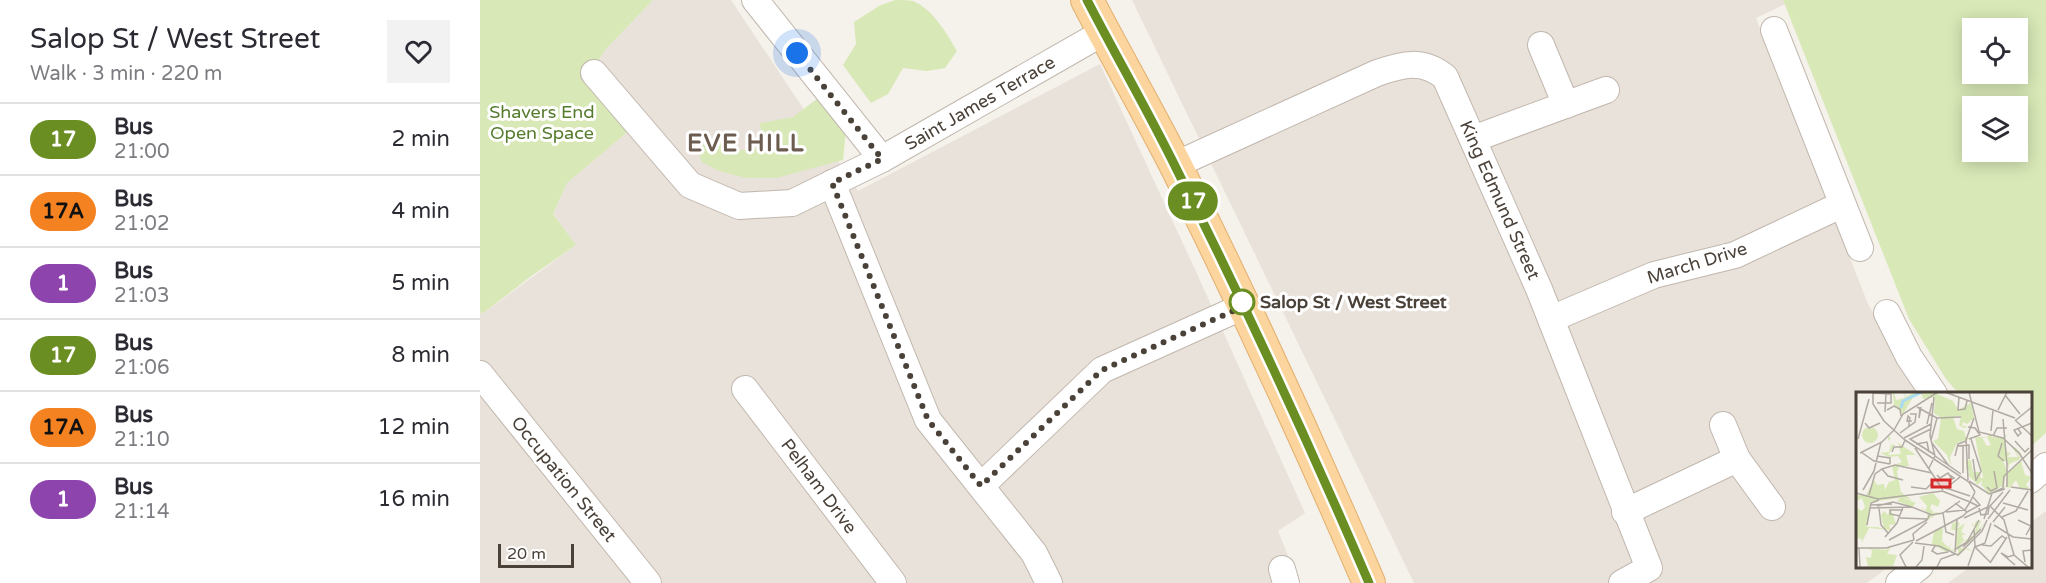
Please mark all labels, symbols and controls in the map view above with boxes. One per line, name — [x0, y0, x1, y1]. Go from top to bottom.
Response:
map controls — [1962, 18, 2028, 162]
button: locate — [1962, 18, 2028, 84]
button: heart — [387, 20, 450, 83]
text: Salop St / West Street — [30, 22, 320, 56]
your location — [782, 38, 812, 68]
street label: Saint James Terrace — [901, 51, 1059, 155]
text: Walk · 3 min · 220 m — [30, 62, 222, 86]
button: layers — [1962, 96, 2028, 162]
park label: Shavers End Open Space — [489, 101, 595, 144]
text: Bus — [114, 114, 153, 140]
street label: King Edmund Street — [1455, 117, 1545, 283]
text: 2 min — [391, 126, 450, 152]
text: 17 — [50, 127, 76, 152]
district label: EVE HILL — [687, 129, 805, 158]
text: 21:00 — [114, 140, 169, 164]
line badge: 17 — [1166, 182, 1220, 220]
text: Bus — [114, 186, 153, 212]
text: 17 — [1180, 189, 1206, 214]
text: 4 min — [391, 198, 450, 224]
text: 17A — [42, 199, 84, 224]
text: 21:02 — [114, 212, 170, 236]
street label: March Drive — [1644, 237, 1750, 289]
text: Bus — [114, 258, 153, 284]
text: 5 min — [391, 270, 450, 296]
text: 1 — [56, 271, 70, 296]
text: 21:03 — [114, 284, 169, 308]
marker: Salop St / West Street — [1229, 289, 1255, 315]
place label: Salop St / West Street — [1260, 291, 1447, 313]
text: Bus — [114, 330, 153, 356]
text: 8 min — [391, 342, 450, 368]
text: 17 — [50, 343, 76, 368]
text: 21:06 — [114, 356, 169, 380]
inset map — [1856, 392, 2031, 568]
text: Bus — [114, 402, 153, 428]
street label: Occupation Street — [507, 412, 621, 546]
text: 12 min — [378, 414, 450, 440]
text: 17A — [42, 415, 84, 440]
text: 21:10 — [114, 428, 170, 452]
street label: Pelham Drive — [776, 434, 862, 538]
text: Bus — [114, 474, 153, 500]
text: 16 min — [378, 486, 450, 512]
text: 1 — [56, 487, 70, 512]
text: 21:14 — [114, 500, 169, 524]
scale bar — [498, 541, 574, 568]
text: 20 m — [507, 544, 546, 564]

